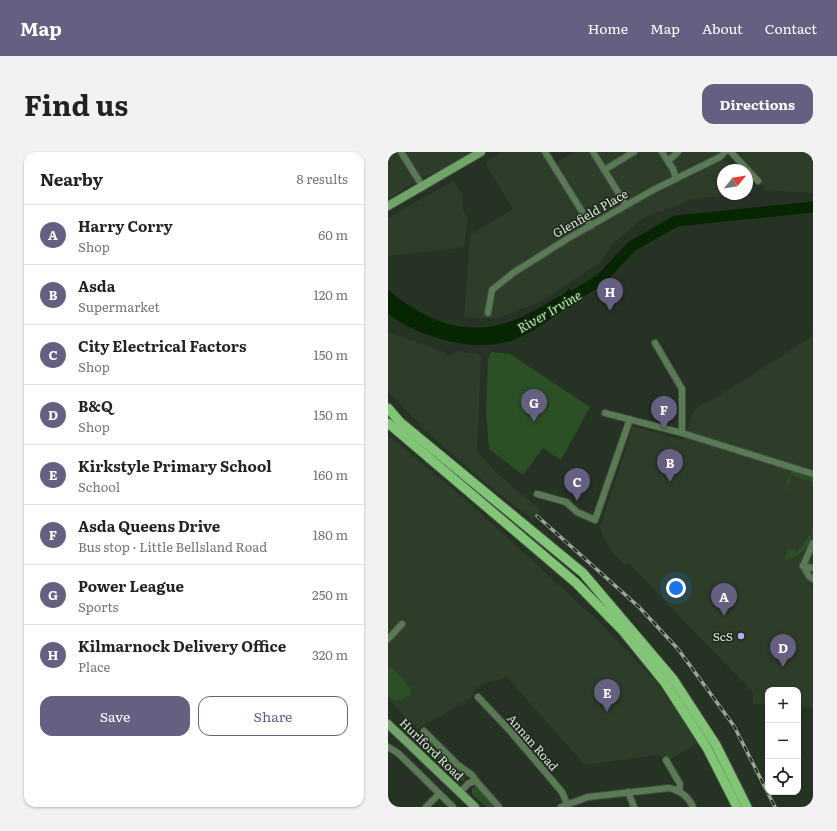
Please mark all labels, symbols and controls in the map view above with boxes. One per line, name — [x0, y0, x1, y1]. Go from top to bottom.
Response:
text: Map — [20, 14, 62, 42]
text: Home — [588, 18, 628, 38]
text: Map — [650, 18, 680, 38]
text: About — [702, 18, 743, 38]
text: Contact — [765, 18, 817, 38]
text: Find us — [24, 83, 128, 125]
button: Directions — [702, 84, 813, 124]
north arrow — [717, 164, 753, 200]
text: Nearby — [40, 166, 103, 191]
text: 8 results — [297, 169, 348, 188]
street label: Glenfield Place — [549, 184, 631, 242]
text: Harry Corry — [78, 214, 173, 237]
text: A — [48, 225, 58, 244]
text: 60 m — [318, 225, 348, 244]
text: Shop — [78, 237, 110, 256]
text: Asda — [78, 274, 115, 297]
pin: H — [597, 278, 623, 311]
text: B — [49, 285, 57, 304]
text: 120 m — [313, 285, 348, 304]
water label: River Irvine — [513, 285, 585, 337]
text: Supermarket — [78, 297, 160, 316]
text: City Electrical Factors — [78, 334, 246, 357]
text: C — [48, 345, 58, 364]
text: 150 m — [313, 345, 348, 364]
text: Shop — [78, 357, 110, 376]
pin: G — [521, 389, 547, 422]
text: B&Q — [78, 394, 113, 417]
pin: F — [651, 396, 677, 429]
text: D — [48, 405, 58, 424]
text: 150 m — [313, 405, 348, 424]
text: Shop — [78, 417, 110, 436]
pin: B — [657, 449, 683, 482]
text: Kirkstyle Primary School — [78, 454, 272, 477]
text: E — [49, 465, 57, 484]
text: 160 m — [313, 465, 348, 484]
pin: C — [564, 468, 590, 501]
text: School — [78, 477, 120, 496]
text: Asda Queens Drive — [78, 514, 220, 537]
text: F — [49, 525, 57, 544]
text: 180 m — [313, 525, 348, 544]
text: Bus stop · Little Bellsland Road — [78, 537, 267, 556]
text: Power League — [78, 574, 184, 597]
your location — [666, 578, 686, 598]
pin: A — [711, 583, 737, 616]
text: G — [48, 585, 58, 604]
text: 250 m — [312, 585, 348, 604]
text: Sports — [78, 597, 118, 616]
place label: ScS — [713, 627, 733, 645]
marker: ScS — [736, 631, 746, 641]
text: Kilmarnock Delivery Office — [78, 634, 286, 657]
pin: D — [770, 634, 796, 667]
text: H — [48, 645, 58, 664]
text: 320 m — [312, 645, 348, 664]
text: Place — [78, 657, 110, 676]
pin: E — [594, 679, 620, 712]
map controls — [765, 687, 801, 795]
button: + — [765, 687, 801, 723]
button: Save — [40, 696, 190, 736]
button: Share — [198, 696, 348, 736]
street label: Annan Road — [503, 710, 563, 775]
street label: Hurlford Road — [396, 714, 468, 785]
button: − — [765, 723, 801, 759]
button: locate — [765, 759, 801, 795]

